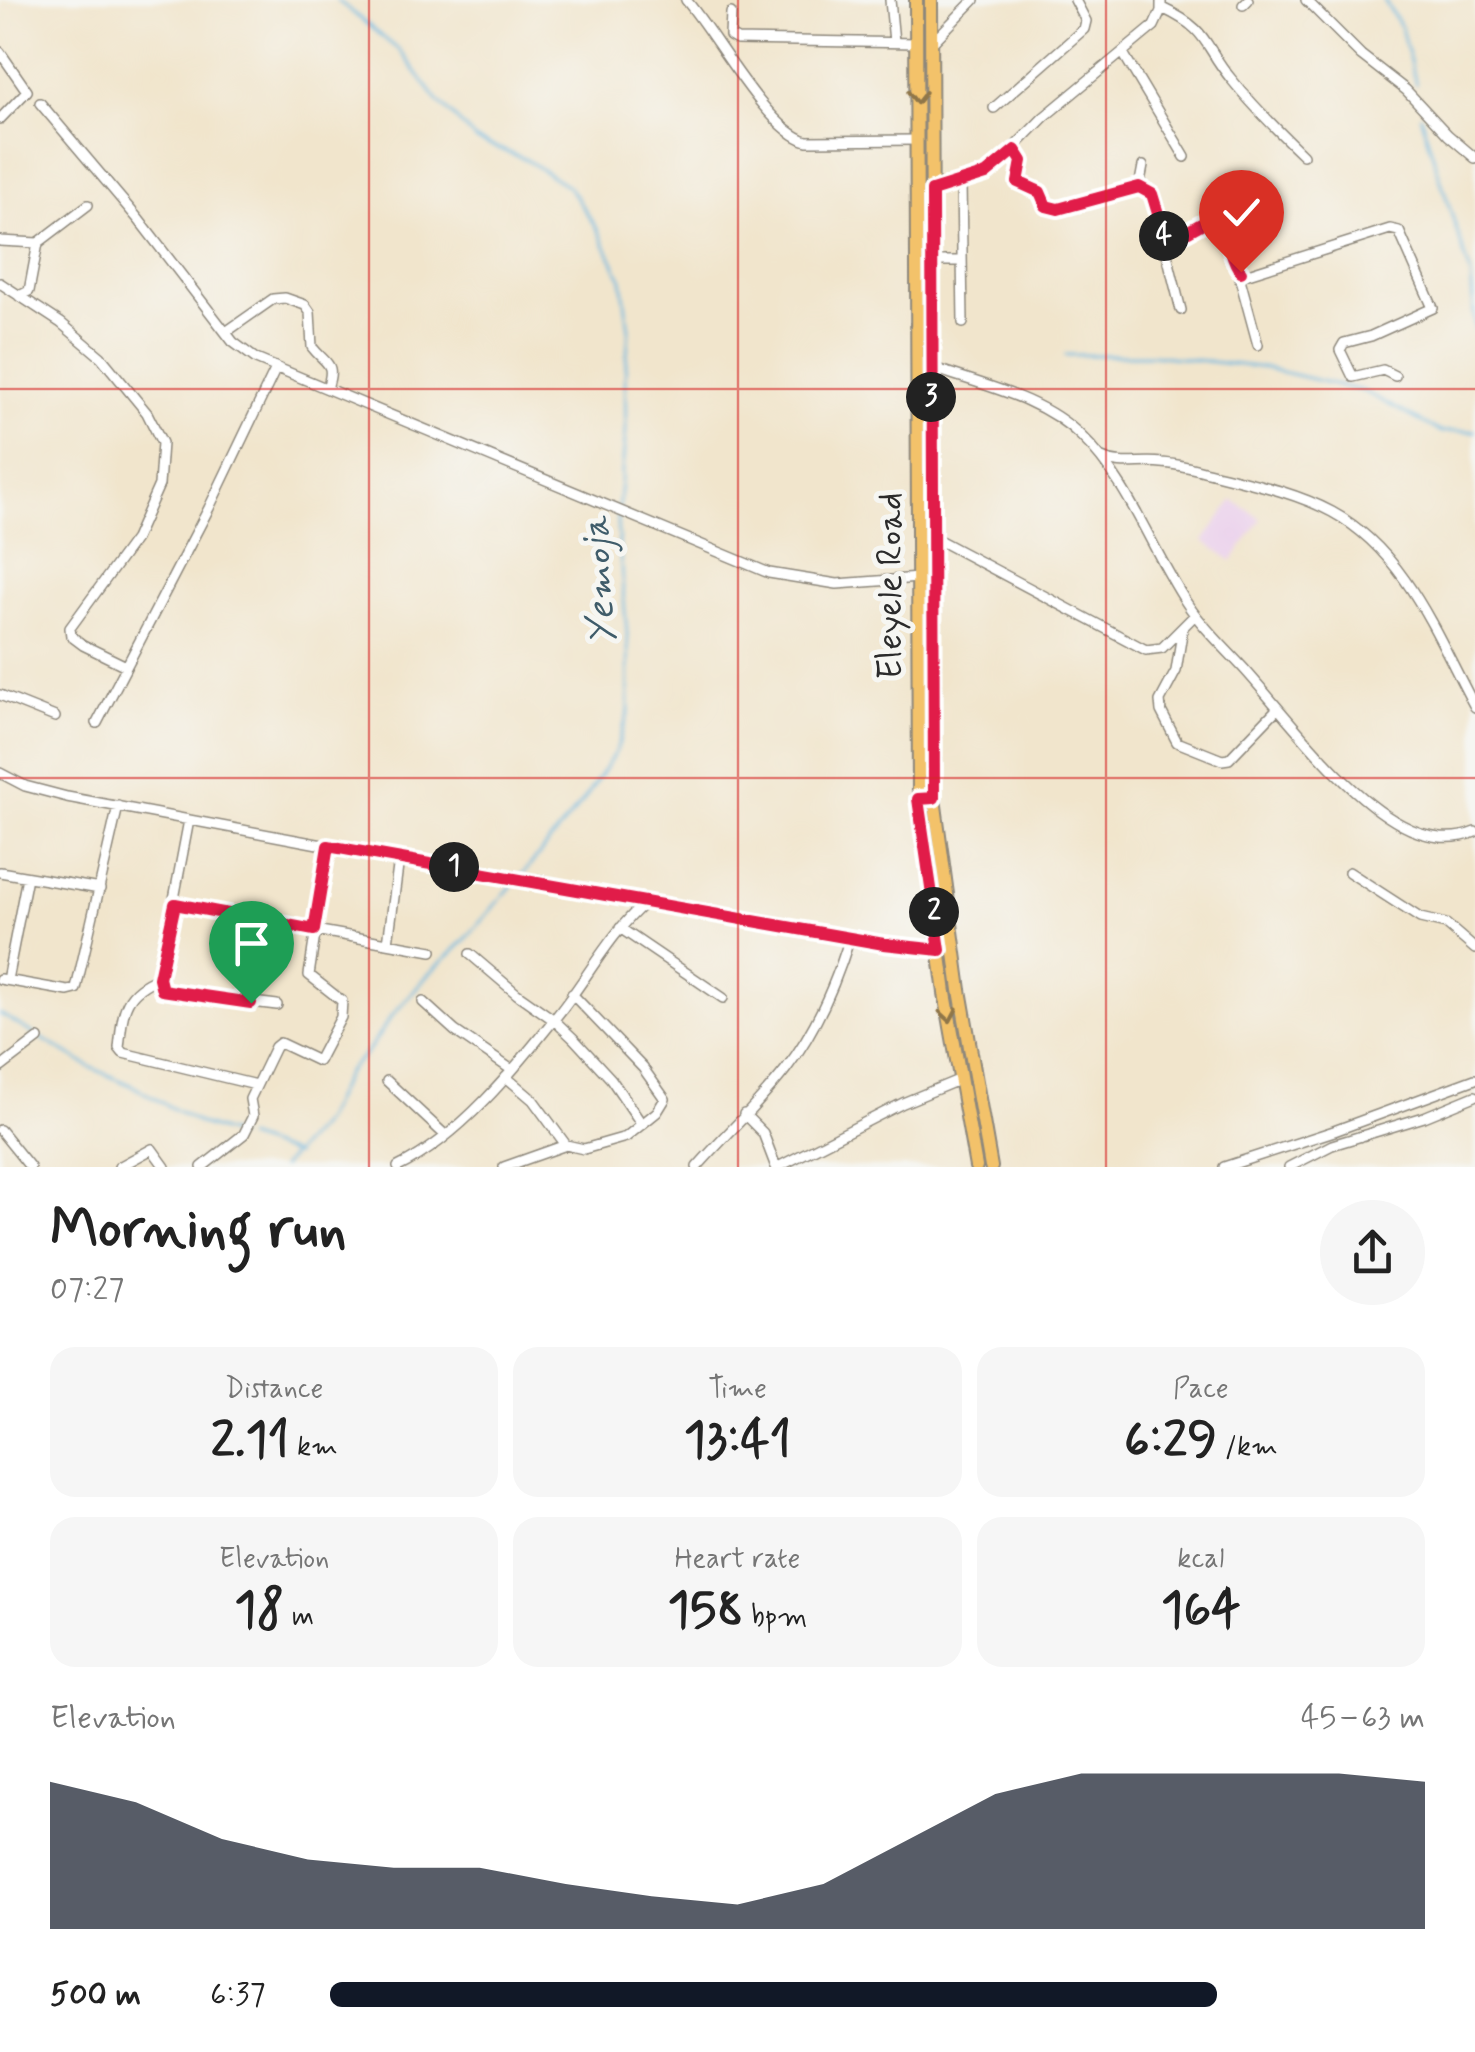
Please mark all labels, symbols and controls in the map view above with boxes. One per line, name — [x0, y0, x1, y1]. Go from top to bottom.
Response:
one-way arrow — [906, 90, 928, 106]
pin — [1199, 170, 1284, 273]
icon: check — [1214, 185, 1269, 240]
pin: 4 — [1139, 211, 1189, 261]
text: 4 — [1156, 217, 1172, 254]
pin: 3 — [906, 372, 956, 422]
text: 3 — [925, 378, 937, 415]
street label: Eleyele Road — [868, 492, 914, 680]
water label: Yemoja — [573, 514, 628, 646]
pin: 1 — [429, 842, 479, 892]
text: 1 — [448, 848, 460, 885]
pin: 2 — [909, 887, 959, 937]
text: 2 — [927, 893, 941, 930]
pin — [209, 901, 294, 1004]
icon: arrive — [224, 916, 279, 971]
one-way arrow — [938, 1006, 959, 1023]
text: Morning run — [50, 1195, 347, 1267]
button: share — [1320, 1200, 1425, 1305]
text: 07:27 — [50, 1269, 124, 1311]
text: Distance — [225, 1371, 323, 1408]
text: Time — [708, 1371, 767, 1408]
text: Pace — [1173, 1371, 1229, 1408]
text: 2.11 — [211, 1408, 289, 1474]
text: 13:41 — [684, 1408, 791, 1474]
text: 6:29 — [1124, 1408, 1217, 1474]
text: km — [289, 1429, 338, 1466]
text: /km — [1217, 1429, 1278, 1466]
text: Elevation — [219, 1541, 329, 1578]
text: Heart rate — [675, 1541, 800, 1578]
text: kcal — [1177, 1541, 1224, 1578]
text: 18 — [234, 1578, 284, 1644]
text: 158 — [668, 1578, 744, 1644]
text: 164 — [1161, 1578, 1241, 1644]
text: m — [284, 1599, 314, 1636]
text: bpm — [744, 1599, 807, 1636]
text: Elevation — [50, 1697, 176, 1739]
text: 45–63 m — [1301, 1697, 1425, 1739]
text: 500 m — [50, 1974, 141, 2016]
text: 6:37 — [210, 1974, 266, 2016]

